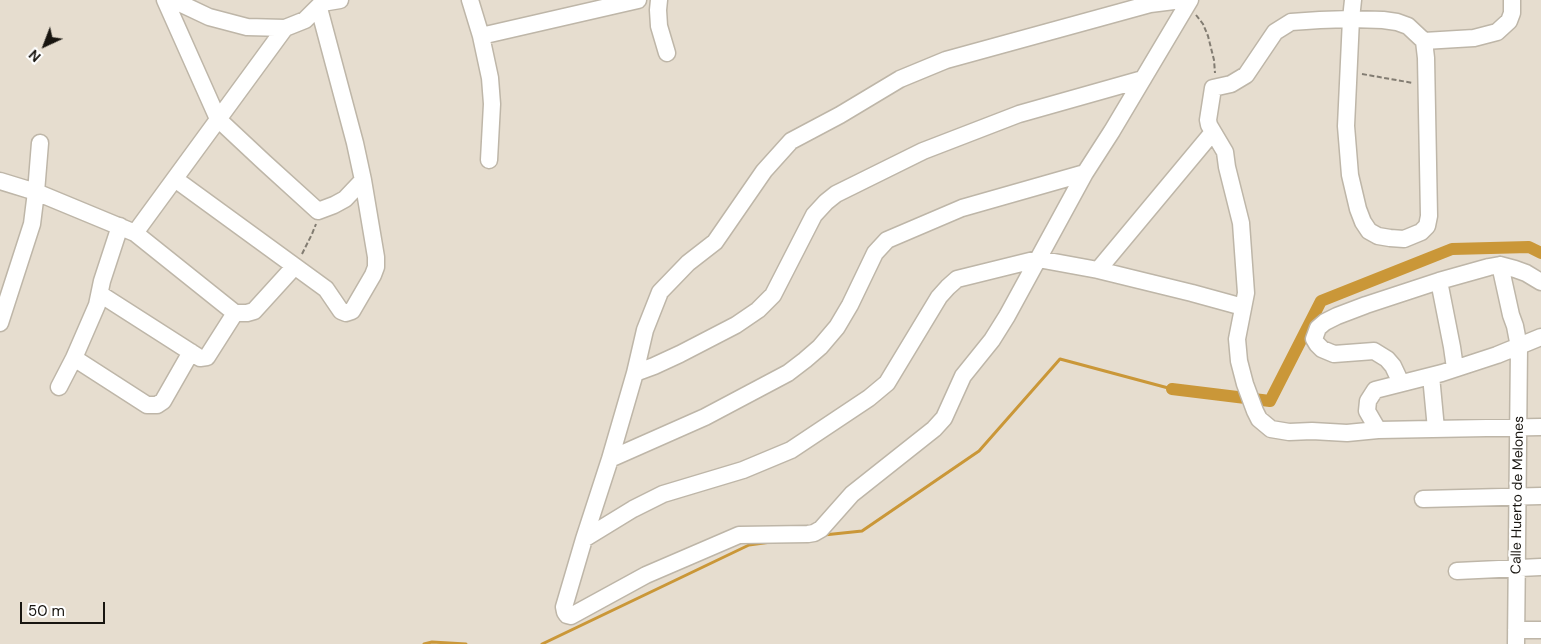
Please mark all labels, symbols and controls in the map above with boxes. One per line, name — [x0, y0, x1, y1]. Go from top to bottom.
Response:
north arrow — [20, 20, 70, 70]
text: N — [25, 46, 45, 66]
street label: Calle Huerto de Melones — [1508, 416, 1528, 574]
scale bar — [22, 592, 108, 624]
text: 50 m — [28, 601, 65, 621]

